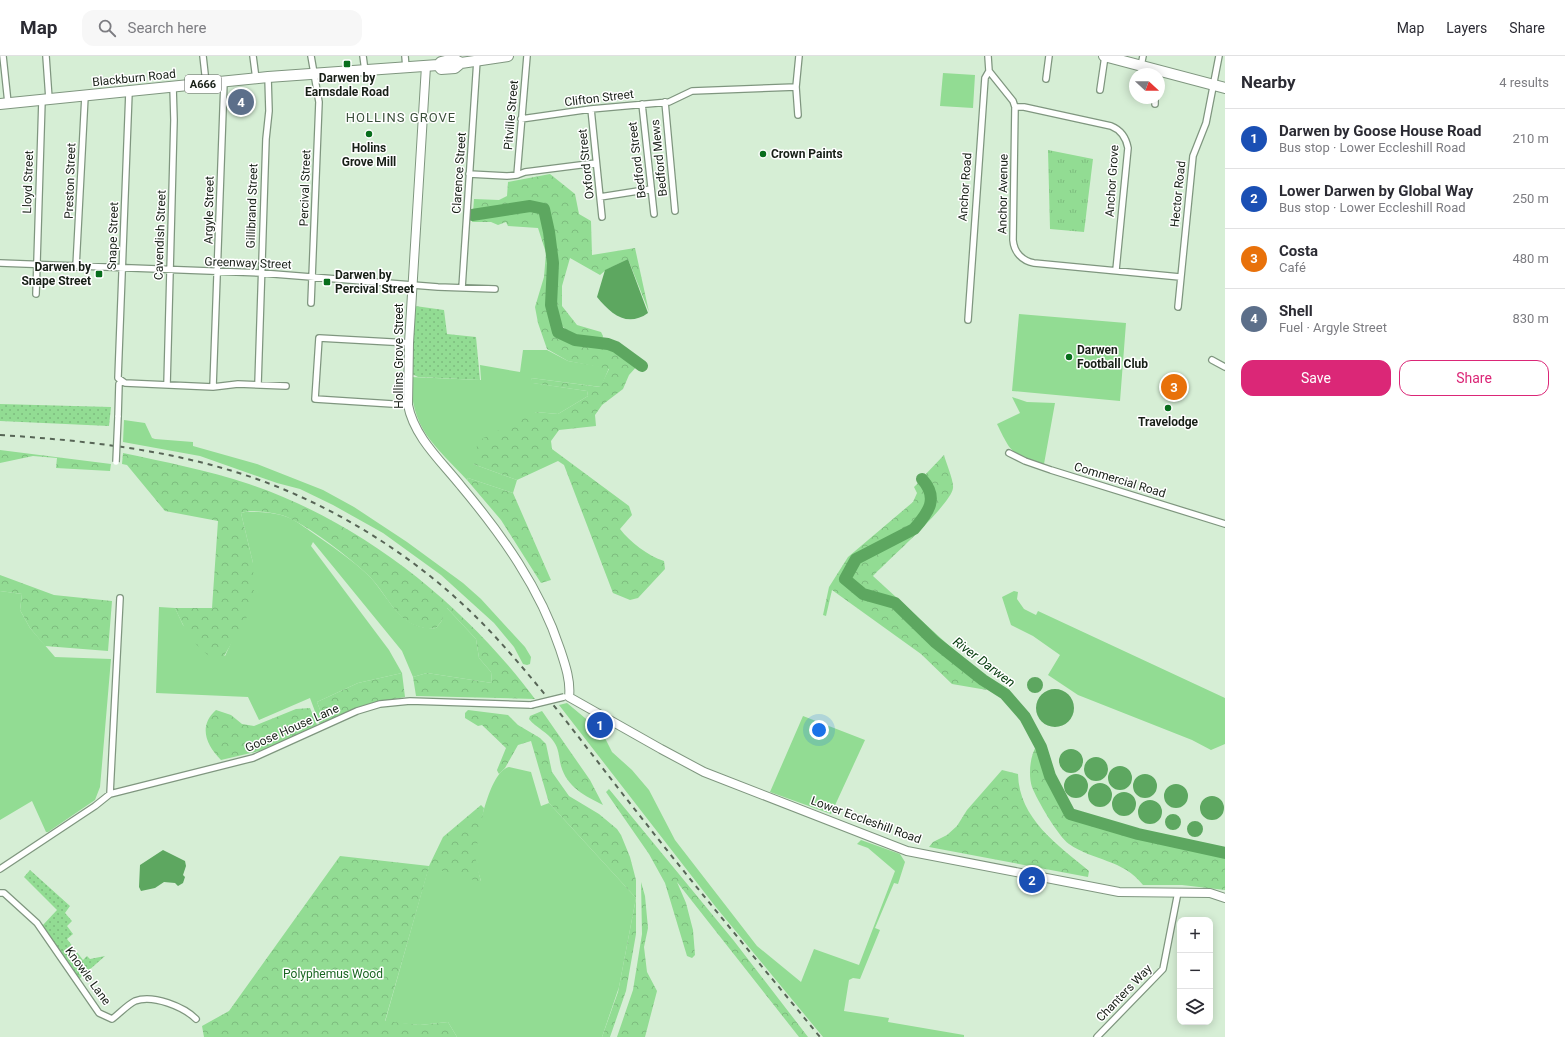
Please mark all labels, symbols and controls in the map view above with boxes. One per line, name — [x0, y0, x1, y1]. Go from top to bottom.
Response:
search box — [82, 10, 362, 46]
text: Map — [20, 16, 58, 39]
icon: search — [96, 17, 118, 39]
text: Search here — [128, 19, 206, 37]
text: Map — [1397, 20, 1424, 36]
text: Layers — [1446, 20, 1487, 36]
text: Share — [1509, 20, 1545, 36]
marker: Darwen by Earnsdale Road — [342, 59, 352, 69]
street label: Blackburn Road — [92, 67, 176, 89]
north arrow — [1129, 68, 1165, 104]
place label: Darwen by Earnsdale Road — [305, 71, 389, 99]
text: Nearby — [1241, 72, 1296, 92]
road number: A666 — [185, 75, 221, 93]
text: 4 results — [1499, 75, 1549, 90]
street label: Pitville Street — [501, 79, 521, 150]
pin: 4 — [228, 87, 254, 117]
street label: Clifton Street — [564, 87, 635, 109]
district label: HOLLINS GROVE — [346, 110, 456, 125]
street label: Bedford Mews — [648, 119, 670, 197]
street label: Bedford Street — [625, 121, 649, 199]
text: Darwen by Goose House Road — [1279, 122, 1482, 140]
street label: Oxford Street — [575, 128, 597, 200]
marker: Holins Grove Mill — [364, 129, 374, 139]
text: 1 — [1250, 131, 1258, 146]
text: 210 m — [1512, 131, 1549, 146]
street label: Clarence Street — [449, 132, 469, 214]
text: Bus stop · Lower Eccleshill Road — [1279, 140, 1466, 155]
place label: Holins Grove Mill — [342, 141, 396, 169]
street label: Preston Street — [62, 143, 78, 219]
street label: Anchor Grove — [1102, 144, 1122, 218]
place label: Crown Paints — [771, 147, 843, 161]
street label: Percival Street — [297, 149, 313, 227]
marker: Crown Paints — [758, 149, 768, 159]
street label: Lloyd Street — [20, 150, 36, 214]
street label: Anchor Road — [956, 152, 974, 222]
street label: Anchor Avenue — [995, 154, 1011, 234]
street label: Hector Road — [1168, 160, 1188, 228]
street label: Gillibrand Street — [244, 163, 260, 249]
street label: Argyle Street — [201, 176, 217, 244]
text: Lower Darwen by Global Way — [1279, 182, 1473, 200]
street label: Cavendish Street — [151, 190, 169, 280]
text: 2 — [1250, 191, 1258, 206]
text: 250 m — [1512, 191, 1549, 206]
text: Bus stop · Lower Eccleshill Road — [1279, 200, 1466, 215]
street label: Snape Street — [105, 202, 121, 270]
text: Costa — [1279, 242, 1318, 260]
text: 3 — [1250, 251, 1258, 266]
text: 480 m — [1512, 251, 1549, 266]
street label: Greenway Street — [204, 254, 292, 272]
place label: Darwen by Snape Street — [21, 260, 92, 288]
text: Café — [1279, 260, 1306, 275]
place label: Darwen by Percival Street — [335, 268, 414, 296]
marker: Darwen by Snape Street — [94, 269, 104, 279]
marker: Darwen by Percival Street — [322, 277, 332, 287]
text: Shell — [1279, 302, 1313, 320]
street label: Hollins Grove Street — [392, 303, 406, 409]
text: 4 — [1250, 311, 1258, 326]
text: 830 m — [1512, 311, 1549, 326]
text: Fuel · Argyle Street — [1279, 320, 1387, 335]
place label: Darwen Football Club — [1077, 343, 1148, 371]
marker: Darwen Football Club — [1064, 352, 1074, 362]
button: Save — [1241, 360, 1391, 396]
button: Share — [1399, 360, 1549, 396]
pin: 3 — [1161, 372, 1187, 402]
marker: Travelodge — [1163, 403, 1173, 413]
place label: Travelodge — [1138, 415, 1199, 429]
street label: Commercial Road — [1072, 459, 1168, 501]
water label: River Darwen — [950, 634, 1018, 690]
street label: Goose House Lane — [243, 701, 341, 755]
pin: 1 — [587, 710, 613, 740]
your location — [809, 720, 829, 740]
street label: Lower Eccleshill Road — [809, 794, 923, 846]
pin: 2 — [1019, 865, 1045, 895]
map controls — [1177, 917, 1213, 1025]
button: + — [1177, 917, 1213, 953]
street label: Knowle Lane — [62, 944, 114, 1008]
button: − — [1177, 953, 1213, 989]
street label: Chanters Way — [1093, 961, 1155, 1024]
park label: Polyphemus Wood — [283, 967, 383, 981]
button: layers — [1177, 989, 1213, 1025]

